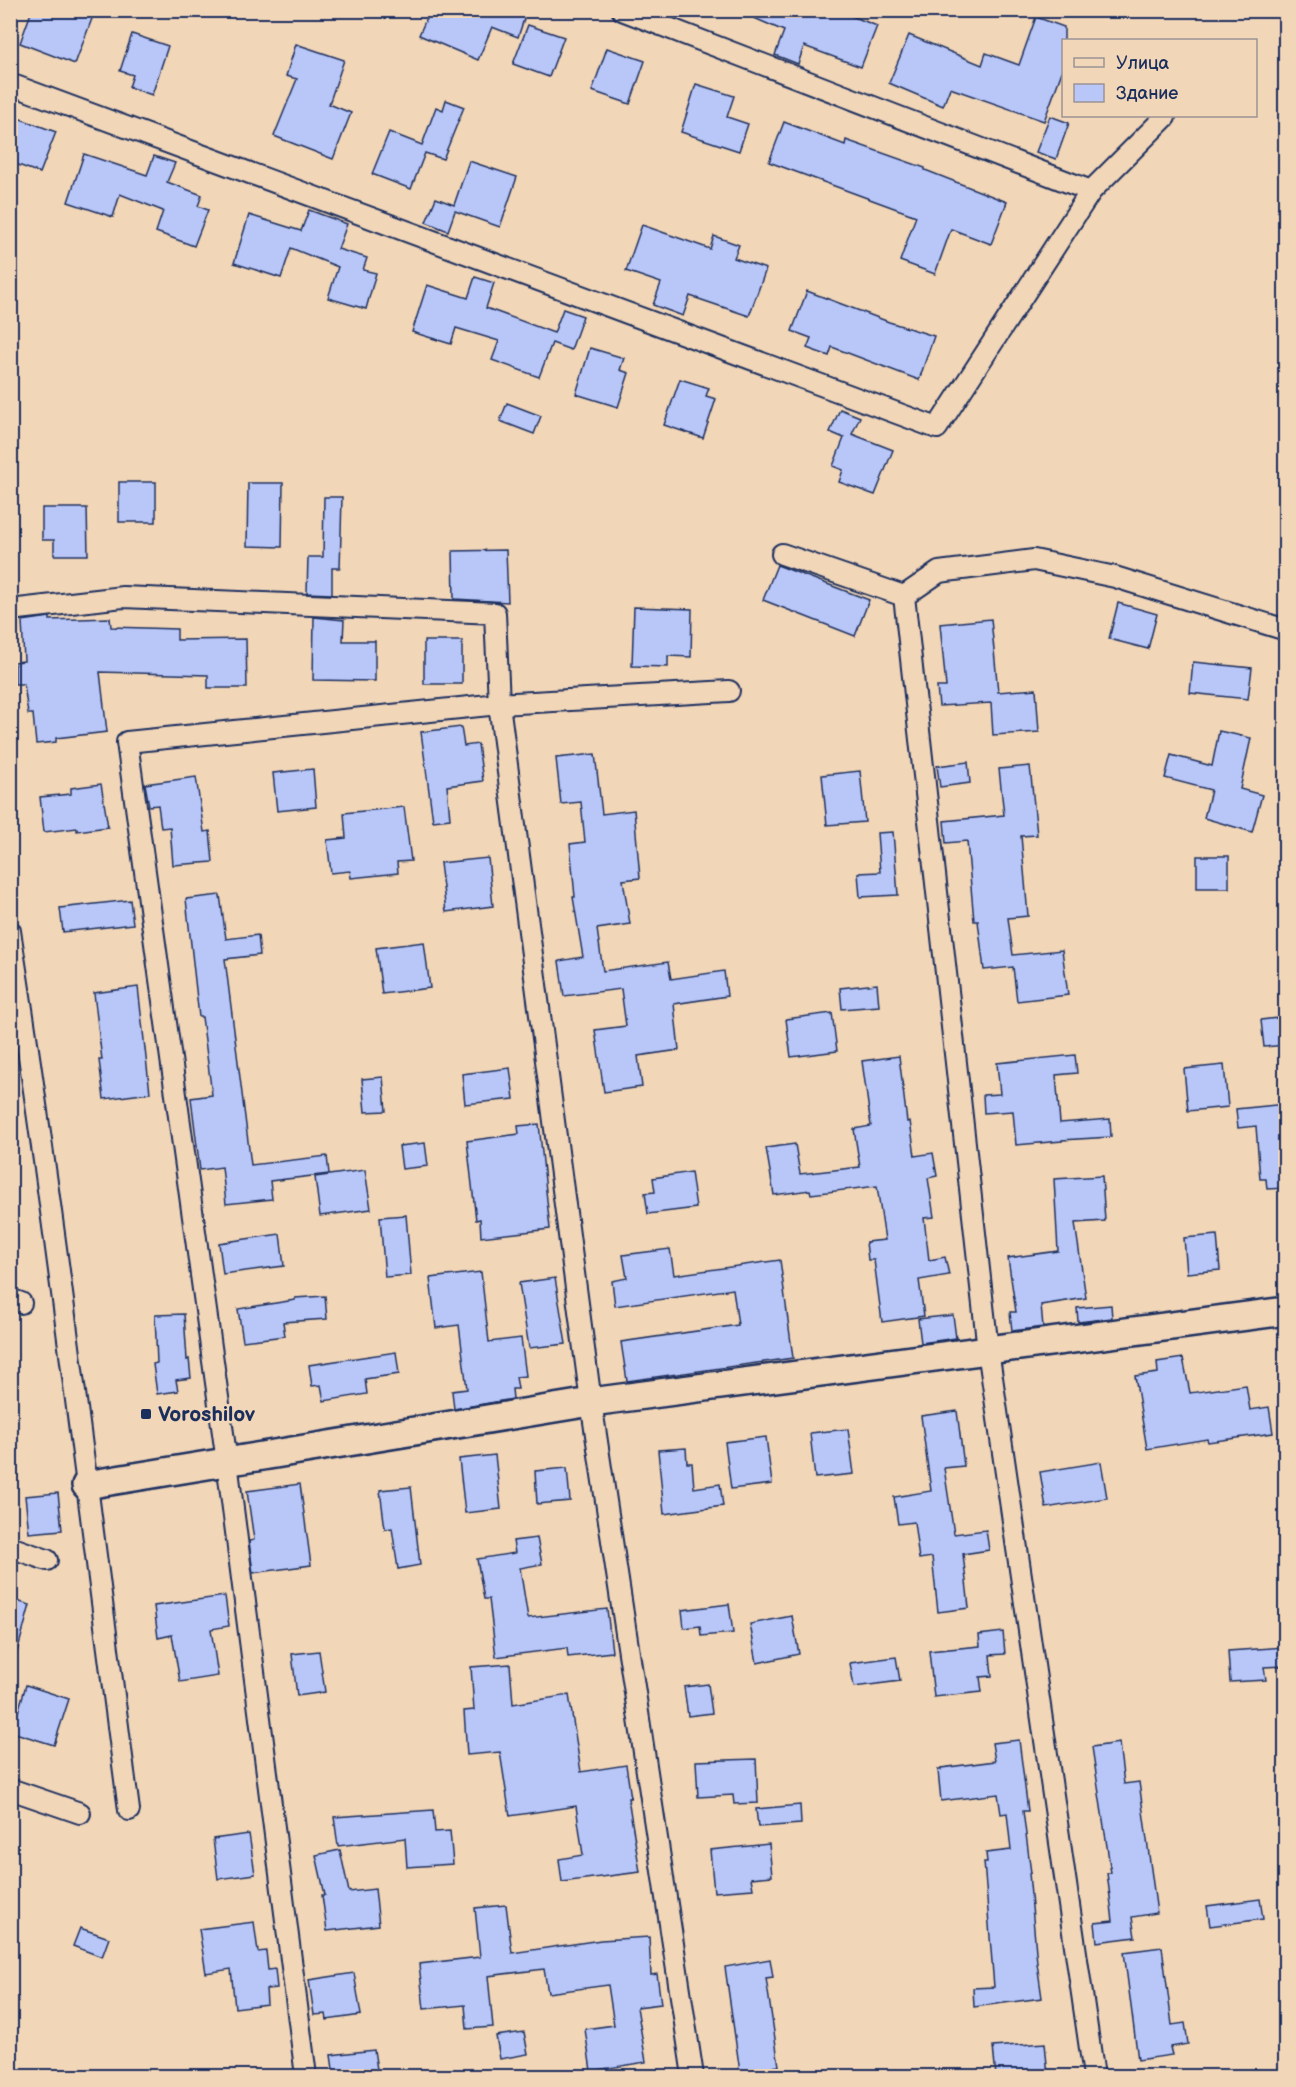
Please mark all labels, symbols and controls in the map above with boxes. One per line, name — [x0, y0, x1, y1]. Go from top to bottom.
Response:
legend — [1062, 39, 1257, 117]
text: Улица — [1116, 53, 1170, 74]
text: Здание — [1116, 83, 1178, 104]
place label: Voroshilov — [158, 1402, 255, 1427]
marker: Voroshilov — [139, 1407, 153, 1421]

